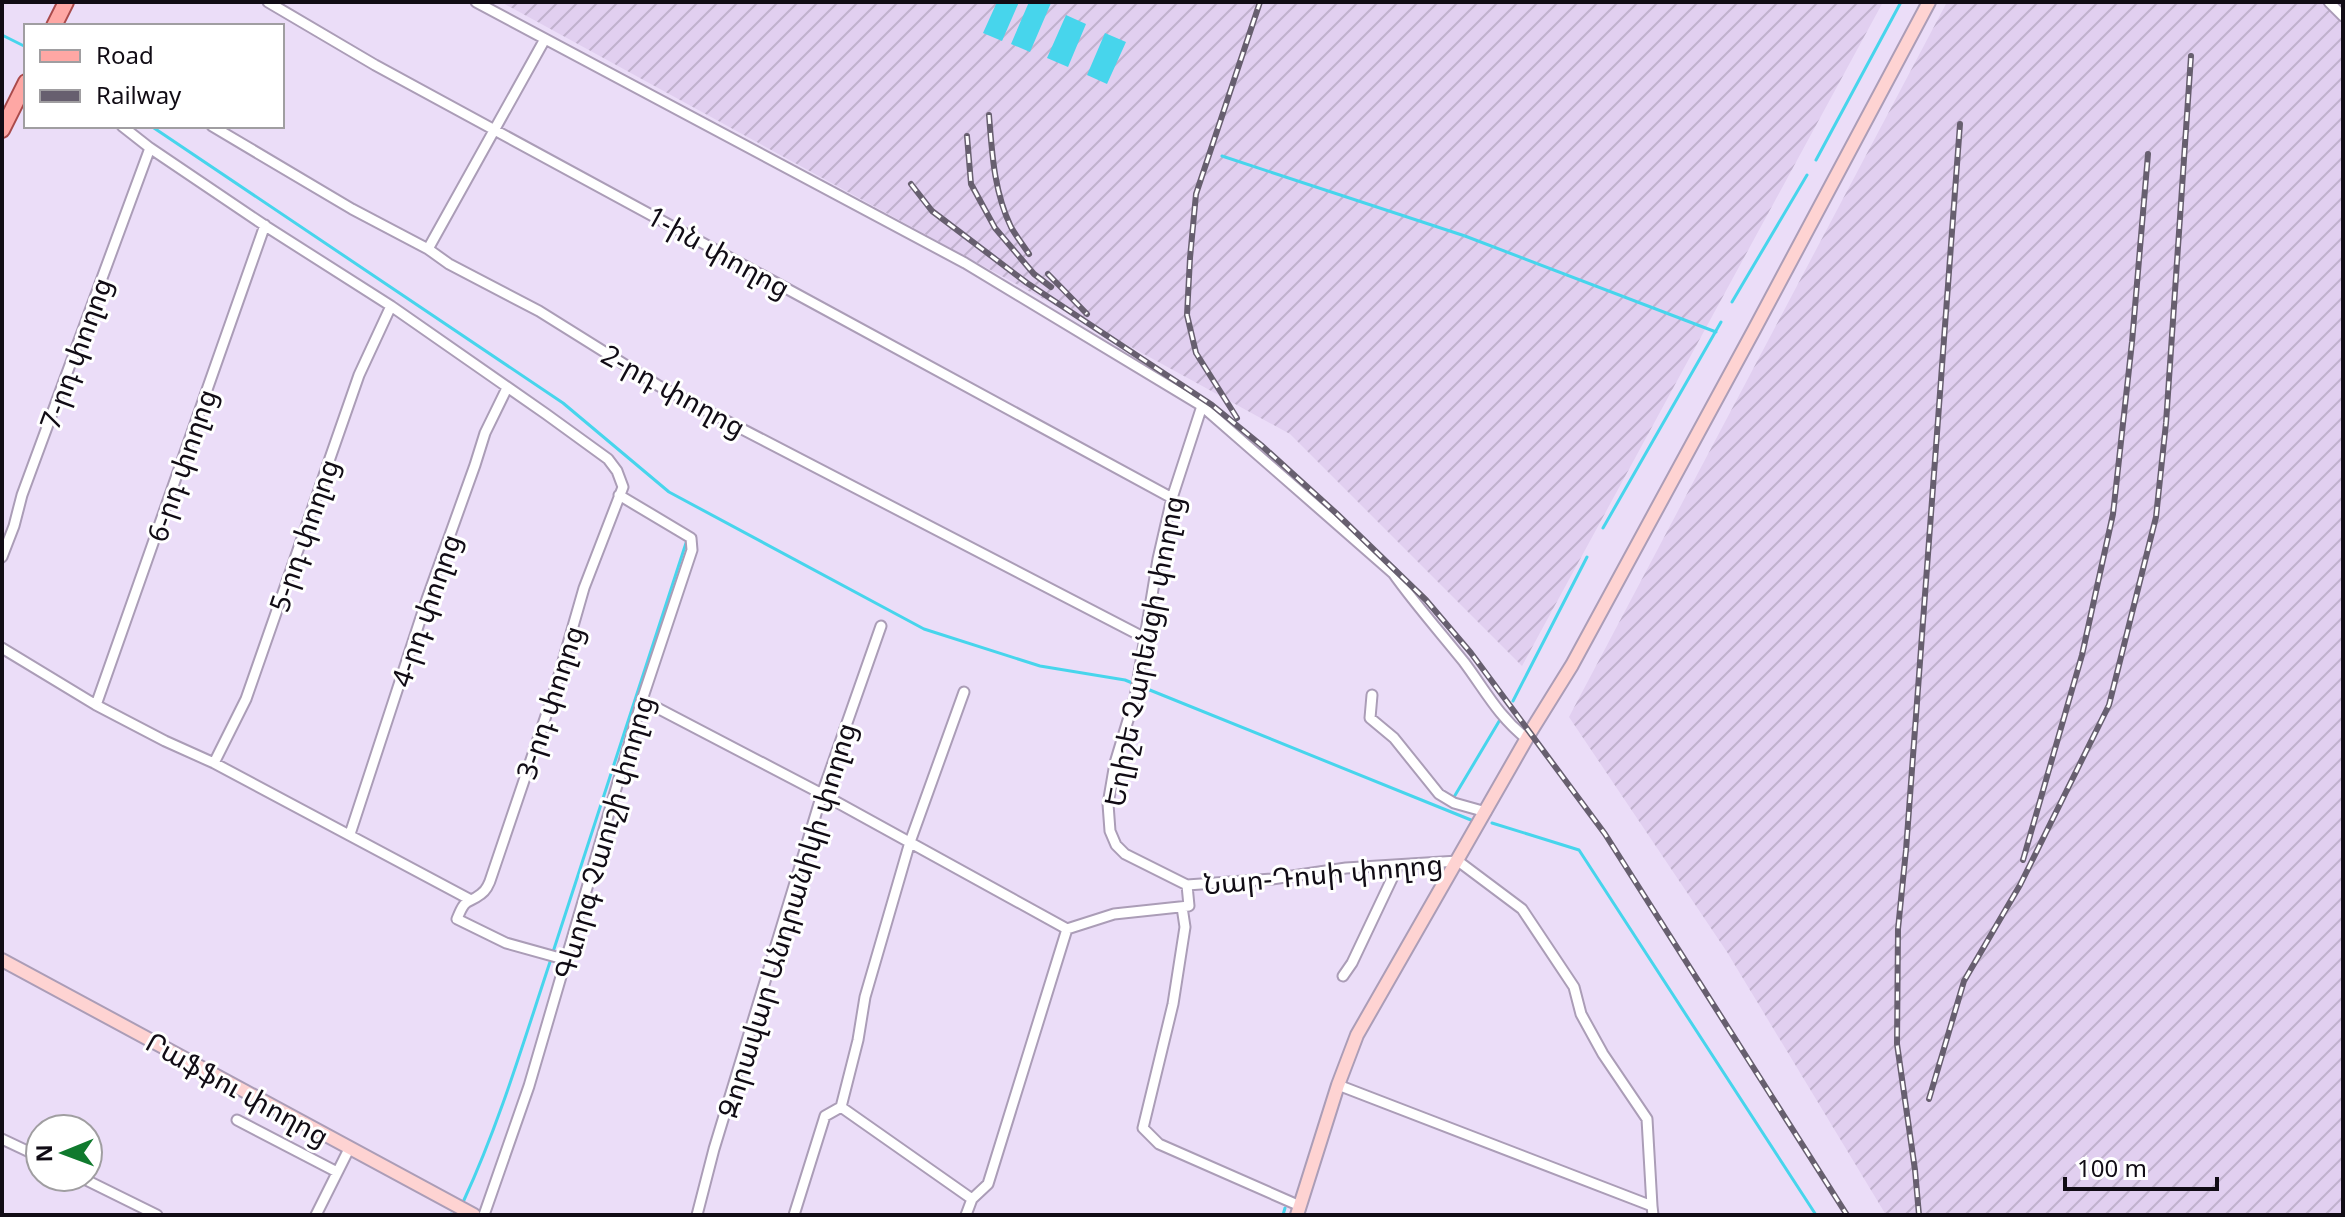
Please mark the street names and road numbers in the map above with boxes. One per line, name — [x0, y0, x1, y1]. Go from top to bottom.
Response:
street label: 1-ին փողոց — [641, 196, 797, 306]
street label: 7-րդ փողոց — [30, 272, 120, 434]
street label: 2-րդ փողոց — [595, 335, 753, 445]
street label: 6-րդ փողոց — [137, 383, 225, 547]
street label: 5-րդ փողոց — [259, 453, 347, 617]
street label: Եղիշե Չարենցի փողոց — [1094, 492, 1192, 810]
street label: 4-րդ փողոց — [381, 528, 469, 692]
street label: 3-րդ փողոց — [506, 620, 592, 784]
street label: Գևորգ Չաուշի փողոց — [544, 691, 662, 983]
street label: Զորավար Անդրանիկի փողոց — [708, 718, 864, 1122]
street label: Նար-Դոսի փողոց — [1202, 844, 1444, 902]
street label: Րաֆֆու փողոց — [140, 1022, 336, 1154]

